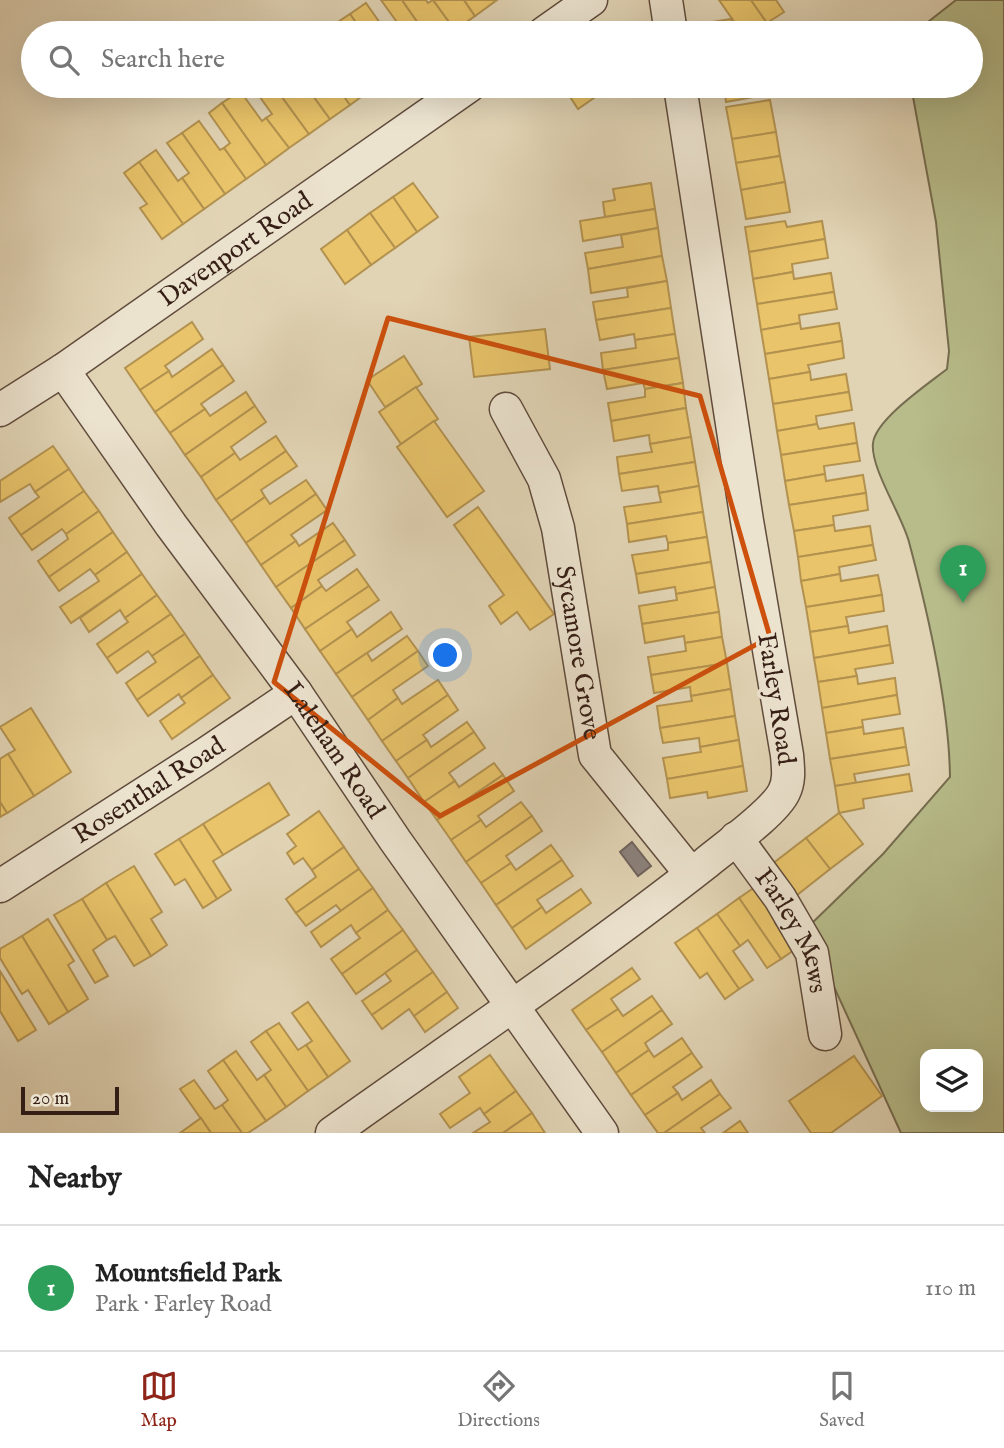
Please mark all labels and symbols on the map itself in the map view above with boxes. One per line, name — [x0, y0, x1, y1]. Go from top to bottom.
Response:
street label: Davenport Road — [152, 184, 319, 315]
pin: 1 — [940, 545, 986, 603]
street label: Sycamore Grove — [548, 563, 609, 742]
street label: Farley Road — [749, 631, 803, 767]
your location — [428, 638, 462, 672]
street label: Laleham Road — [277, 675, 392, 825]
street label: Rosenthal Road — [67, 729, 231, 851]
street label: Farley Mews — [747, 862, 835, 995]
scale bar — [21, 1084, 119, 1116]

